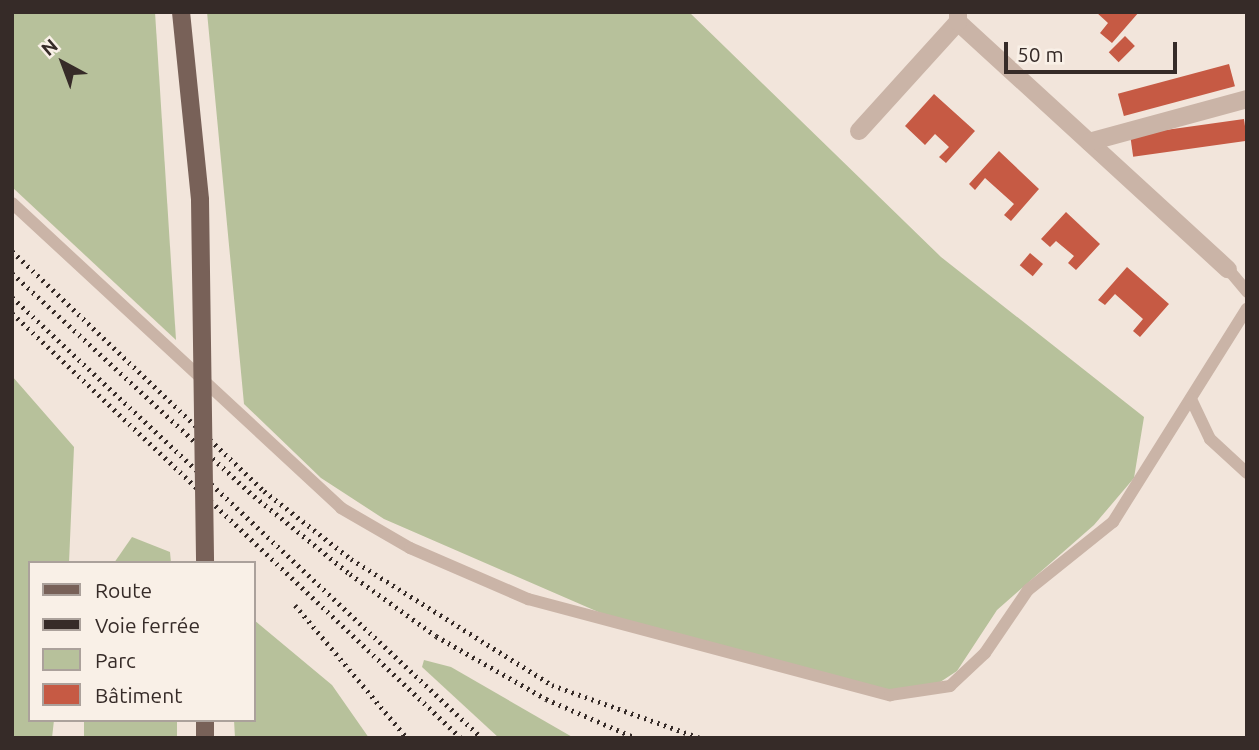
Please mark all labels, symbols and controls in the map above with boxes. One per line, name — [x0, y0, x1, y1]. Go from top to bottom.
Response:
north arrow — [28, 28, 98, 98]
scale bar — [1007, 28, 1180, 72]
text: N — [37, 34, 62, 60]
text: 50 m — [1017, 42, 1064, 66]
legend — [28, 561, 256, 722]
text: Route — [95, 578, 152, 602]
text: Voie ferrée — [95, 613, 200, 637]
text: Parc — [95, 648, 136, 672]
text: Bâtiment — [95, 683, 182, 707]

